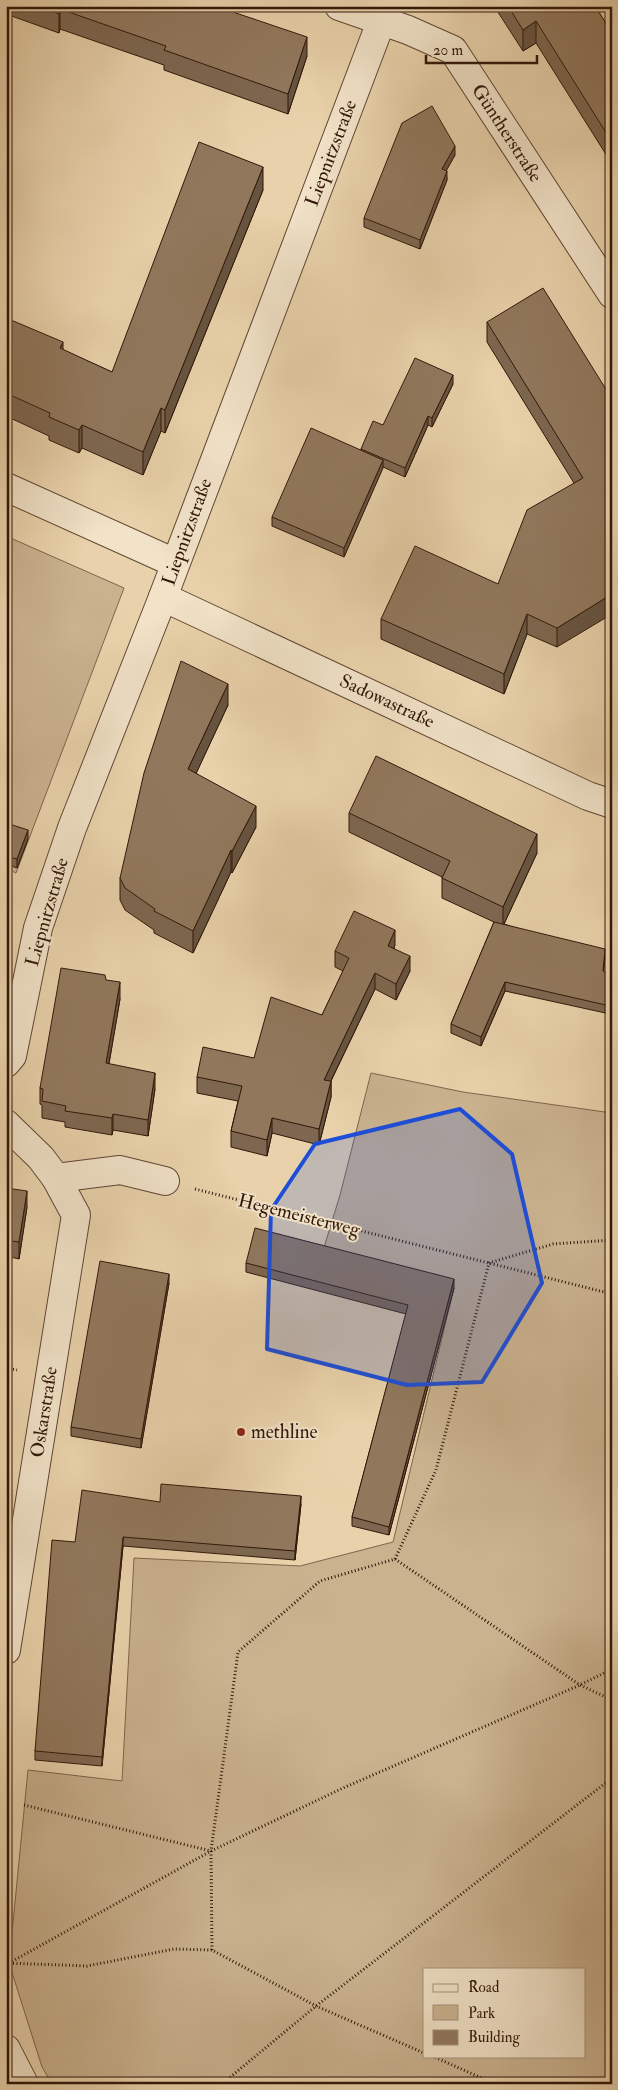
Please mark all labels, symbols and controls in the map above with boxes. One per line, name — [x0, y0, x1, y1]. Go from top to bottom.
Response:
scale bar — [426, 32, 537, 64]
text: 20 m — [433, 41, 463, 60]
street label: Güntherstraße — [466, 79, 548, 187]
street label: Liepnitzstraße — [300, 96, 363, 210]
street label: Liepnitzstraße — [157, 475, 218, 589]
street label: Sadowastraße — [336, 669, 438, 733]
street label: Liepnitzstraße — [20, 855, 75, 969]
street label: Hegemeisterweg — [236, 1188, 363, 1242]
street label: Oskarstraße — [25, 1365, 63, 1459]
place label: methline — [251, 1420, 317, 1444]
marker: methline — [235, 1426, 247, 1438]
legend — [423, 1968, 586, 2058]
text: Road — [468, 1978, 500, 1997]
text: Park — [468, 2004, 495, 2023]
text: Building — [468, 2028, 520, 2047]

